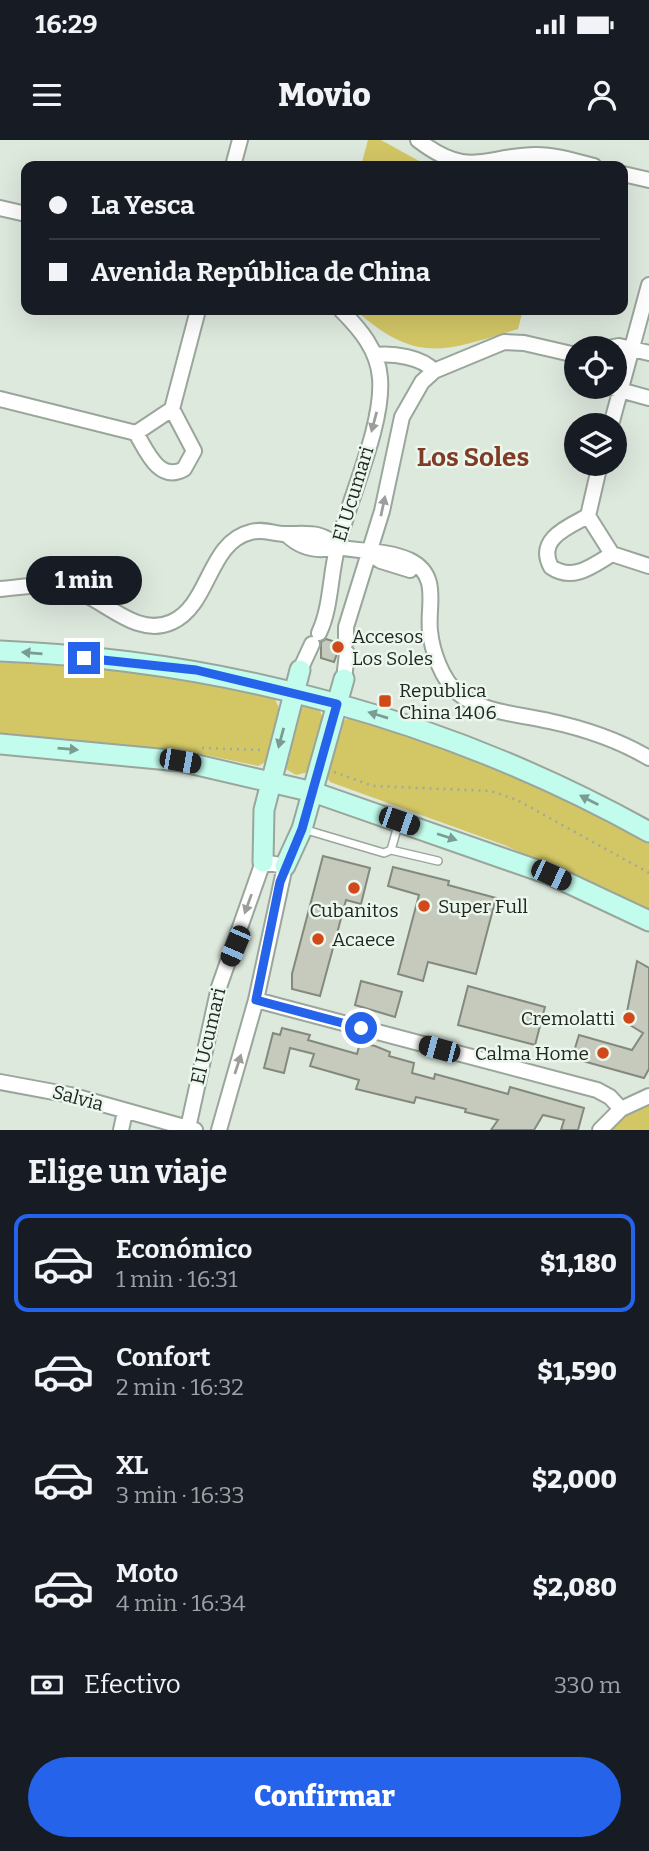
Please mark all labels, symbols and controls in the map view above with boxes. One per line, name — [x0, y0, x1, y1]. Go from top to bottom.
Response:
text: 16:29 — [35, 9, 98, 40]
icon: menu — [28, 76, 66, 114]
text: Movio — [278, 76, 371, 114]
icon: person — [583, 76, 621, 114]
text: La Yesca — [91, 190, 195, 221]
text: Avenida República de China — [91, 257, 430, 288]
map controls — [564, 336, 627, 476]
button: locate — [564, 336, 627, 399]
one-way arrow — [369, 411, 379, 432]
button: layers — [564, 413, 627, 476]
district label: Los Soles — [417, 442, 529, 473]
street label: El Ucumari — [328, 443, 379, 545]
one-way arrow — [378, 495, 389, 517]
callout: 1 min — [26, 556, 142, 606]
text: 1 min — [55, 566, 113, 594]
place label: Accesos Los Soles — [352, 625, 433, 670]
marker: Accesos Los Soles — [330, 639, 346, 655]
route end — [68, 642, 100, 674]
one-way arrow — [21, 647, 43, 658]
place label: Republica China 1406 — [399, 679, 497, 724]
marker: Republica China 1406 — [377, 693, 393, 709]
one-way arrow — [367, 710, 388, 720]
one-way arrow — [276, 728, 286, 749]
one-way arrow — [57, 744, 79, 755]
car — [158, 747, 203, 775]
one-way arrow — [579, 794, 599, 805]
car — [376, 804, 423, 838]
one-way arrow — [437, 832, 458, 843]
car — [528, 857, 575, 893]
marker: Cubanitos — [346, 880, 362, 896]
one-way arrow — [242, 893, 253, 914]
place label: Super Full — [438, 895, 528, 918]
marker: Super Full — [416, 898, 432, 914]
place label: Cubanitos — [309, 899, 399, 922]
car — [218, 923, 253, 969]
place label: Acaece — [332, 928, 395, 951]
marker: Acaece — [310, 931, 326, 947]
street label: El Ucumari — [186, 985, 230, 1087]
place label: Cremolatti — [521, 1007, 615, 1030]
marker: Cremolatti — [621, 1010, 637, 1026]
route start — [345, 1012, 377, 1044]
car — [416, 1033, 463, 1065]
place label: Calma Home — [475, 1042, 589, 1065]
marker: Calma Home — [595, 1045, 611, 1061]
one-way arrow — [233, 1054, 244, 1075]
street label: Salvia — [50, 1080, 107, 1116]
text: Elige un viaje — [28, 1153, 227, 1191]
icon: car — [32, 1232, 95, 1295]
text: Económico — [116, 1234, 252, 1265]
text: $1,180 — [540, 1248, 617, 1279]
text: 1 min · 16:31 — [116, 1265, 238, 1293]
icon: car — [32, 1340, 95, 1403]
text: Confort — [116, 1342, 211, 1373]
text: $1,590 — [537, 1356, 617, 1387]
text: 2 min · 16:32 — [116, 1373, 244, 1401]
icon: car — [32, 1448, 95, 1511]
text: XL — [116, 1450, 148, 1481]
text: $2,000 — [532, 1464, 617, 1495]
text: 3 min · 16:33 — [116, 1481, 245, 1509]
icon: car — [32, 1556, 95, 1619]
text: Moto — [116, 1558, 178, 1589]
text: $2,080 — [532, 1572, 617, 1603]
text: 4 min · 16:34 — [116, 1589, 246, 1617]
icon: cash — [28, 1666, 66, 1704]
text: Efectivo — [84, 1669, 181, 1700]
text: 330 m — [554, 1671, 621, 1699]
button: Confirmar — [28, 1757, 621, 1837]

